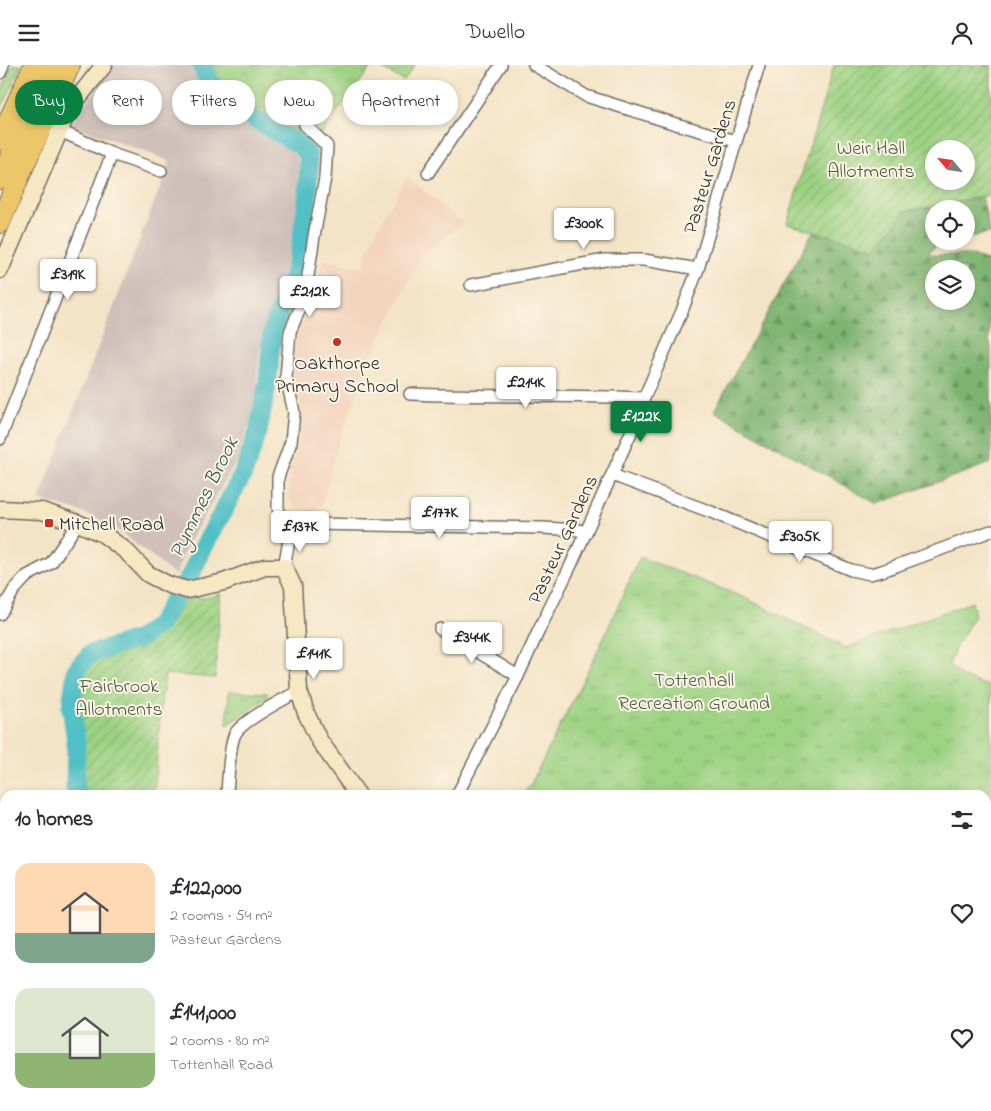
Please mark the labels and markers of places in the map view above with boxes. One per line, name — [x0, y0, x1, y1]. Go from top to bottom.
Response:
pin: £300K — [549, 207, 619, 250]
pin: £319K — [33, 259, 103, 301]
pin: £212K — [275, 275, 345, 318]
marker: Oakthorpe Primary School — [331, 336, 343, 348]
place label: Oakthorpe Primary School — [275, 350, 399, 402]
pin: £214K — [491, 367, 561, 409]
pin: £122K — [606, 401, 676, 443]
pin: £177K — [405, 497, 475, 539]
place label: Mitchell Road — [59, 511, 164, 540]
pin: £137K — [265, 511, 335, 553]
marker: Mitchell Road — [43, 517, 55, 529]
pin: £305K — [765, 521, 835, 563]
pin: £344K — [437, 621, 507, 664]
pin: £141K — [279, 637, 349, 680]

